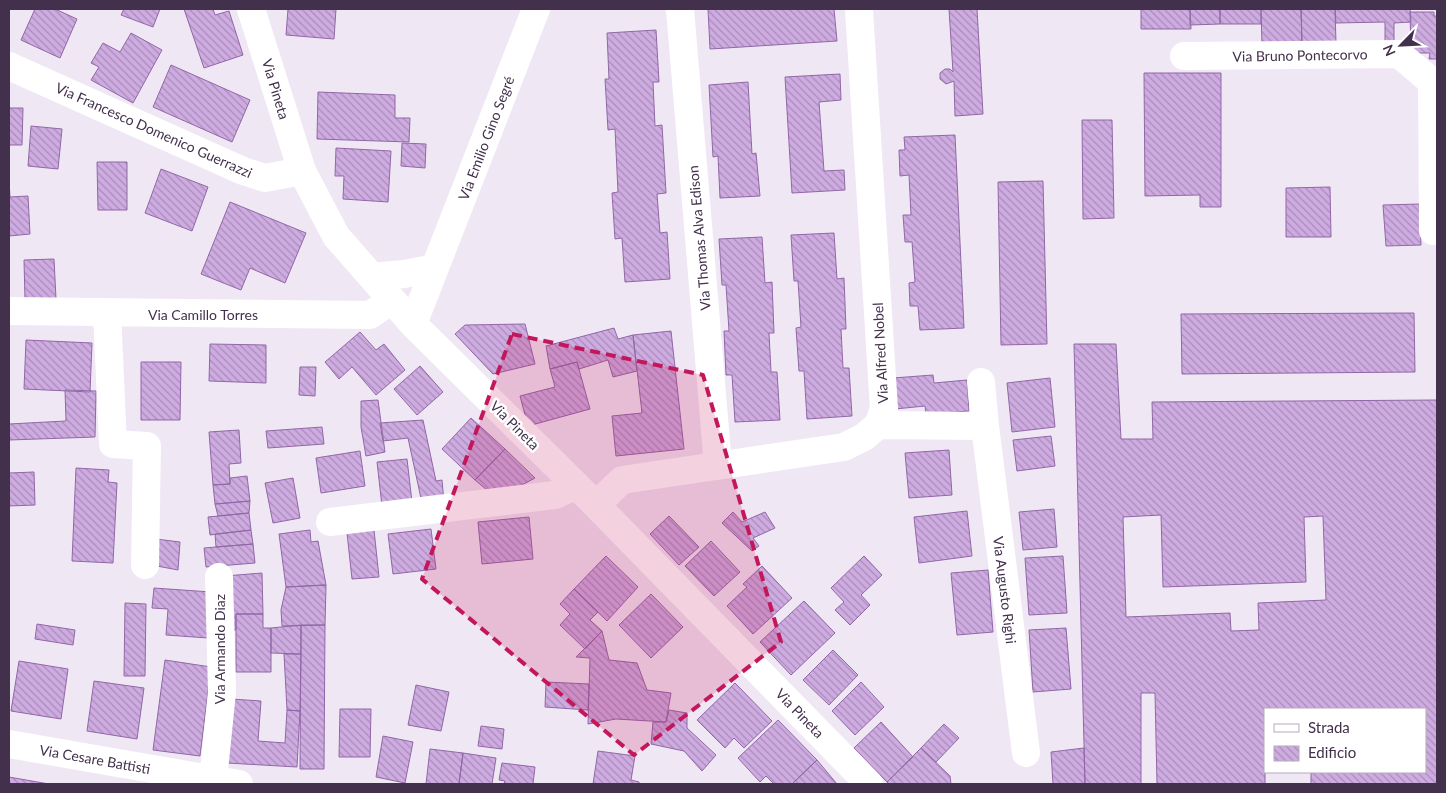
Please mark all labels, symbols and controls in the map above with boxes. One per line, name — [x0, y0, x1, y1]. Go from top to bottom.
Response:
north arrow — [1376, 20, 1426, 70]
text: N — [1379, 42, 1399, 59]
street label: Via Bruno Pontecorvo — [1232, 45, 1368, 65]
street label: Via Pineta — [259, 57, 293, 121]
street label: Via Emilio Gino Segré — [454, 74, 518, 202]
street label: Via Francesco Domenico Guerrazzi — [53, 79, 255, 181]
street label: Via Thomas Alva Edison — [684, 165, 714, 311]
street label: Via Alfred Nobel — [869, 302, 891, 404]
street label: Via Camillo Torres — [148, 306, 258, 323]
street label: Via Pineta — [487, 397, 543, 453]
street label: Via Augusto Righi — [990, 535, 1020, 645]
street label: Via Armando Diaz — [211, 594, 228, 704]
street label: Via Pineta — [772, 685, 828, 741]
legend — [1264, 708, 1426, 773]
text: Strada — [1308, 718, 1350, 736]
street label: Via Cesare Battisti — [38, 741, 152, 777]
text: Edificio — [1308, 743, 1356, 761]

